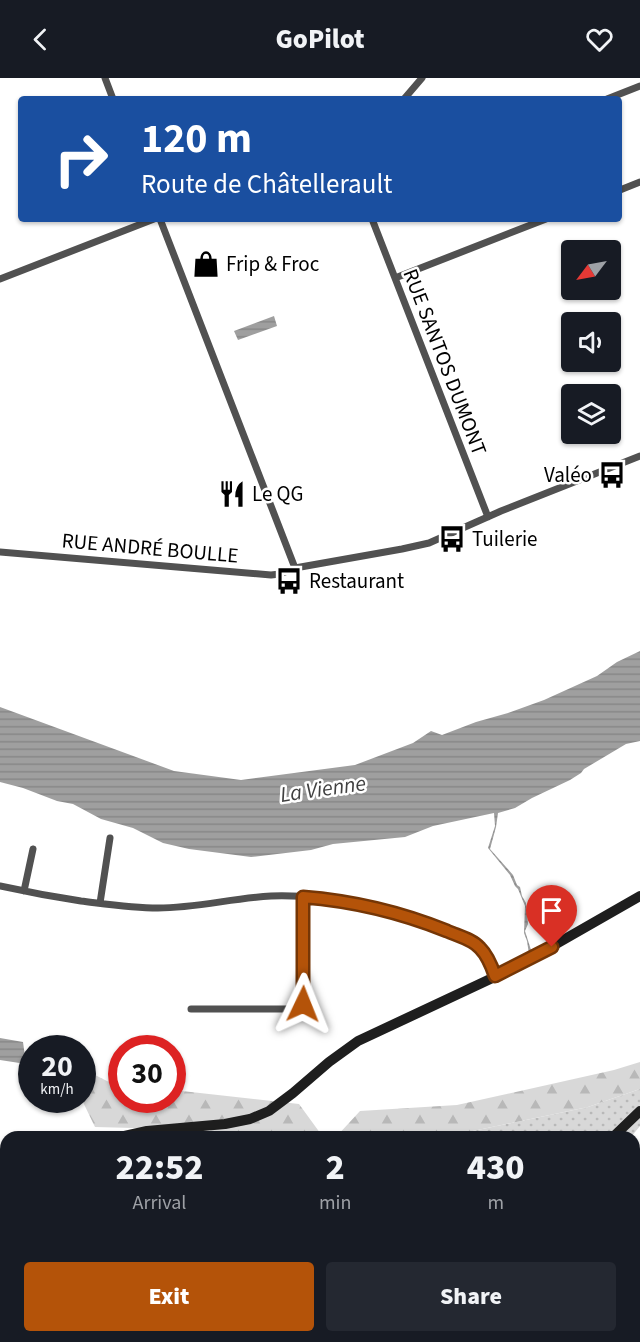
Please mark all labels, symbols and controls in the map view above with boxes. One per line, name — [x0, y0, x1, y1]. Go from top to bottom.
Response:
text: GoPilot — [275, 20, 365, 59]
icon: back — [24, 23, 57, 56]
icon: heart — [583, 23, 616, 56]
text: 120 m — [141, 109, 252, 169]
icon: right — [42, 120, 120, 198]
text: Route de Châtellerault — [141, 165, 392, 204]
north arrow — [561, 240, 621, 300]
map controls — [561, 240, 621, 444]
shop icon: Frip & Froc — [191, 249, 221, 279]
place label: Frip & Froc — [226, 249, 320, 279]
street label: RUE SANTOS DUMONT — [396, 264, 494, 460]
button: sound — [561, 312, 621, 372]
button: layers — [561, 384, 621, 444]
place label: Valéo — [544, 460, 592, 490]
bus stop icon: Valéo — [597, 460, 627, 490]
restaurant icon: Le QG — [217, 479, 247, 509]
place label: Le QG — [252, 479, 303, 509]
bus stop icon: Tuilerie — [437, 524, 467, 554]
place label: Tuilerie — [472, 524, 538, 554]
street label: RUE ANDRÉ BOULLE — [60, 525, 240, 571]
bus stop icon: Restaurant — [274, 566, 304, 596]
place label: Restaurant — [309, 566, 404, 596]
water label: La Vienne — [278, 767, 368, 811]
pin — [526, 885, 577, 947]
icon: arrive — [535, 894, 568, 927]
position arrow — [271, 972, 335, 1036]
speed limit sign: 30 — [108, 1035, 186, 1113]
text: 20 — [41, 1045, 73, 1088]
text: km/h — [40, 1079, 74, 1100]
text: 22:52 — [115, 1142, 204, 1193]
text: 2 — [326, 1142, 345, 1193]
text: 430 — [467, 1142, 525, 1193]
text: Arrival — [133, 1189, 186, 1217]
text: min — [319, 1189, 351, 1217]
text: m — [487, 1189, 504, 1217]
button: Exit — [24, 1262, 314, 1331]
button: Share — [326, 1262, 616, 1331]

